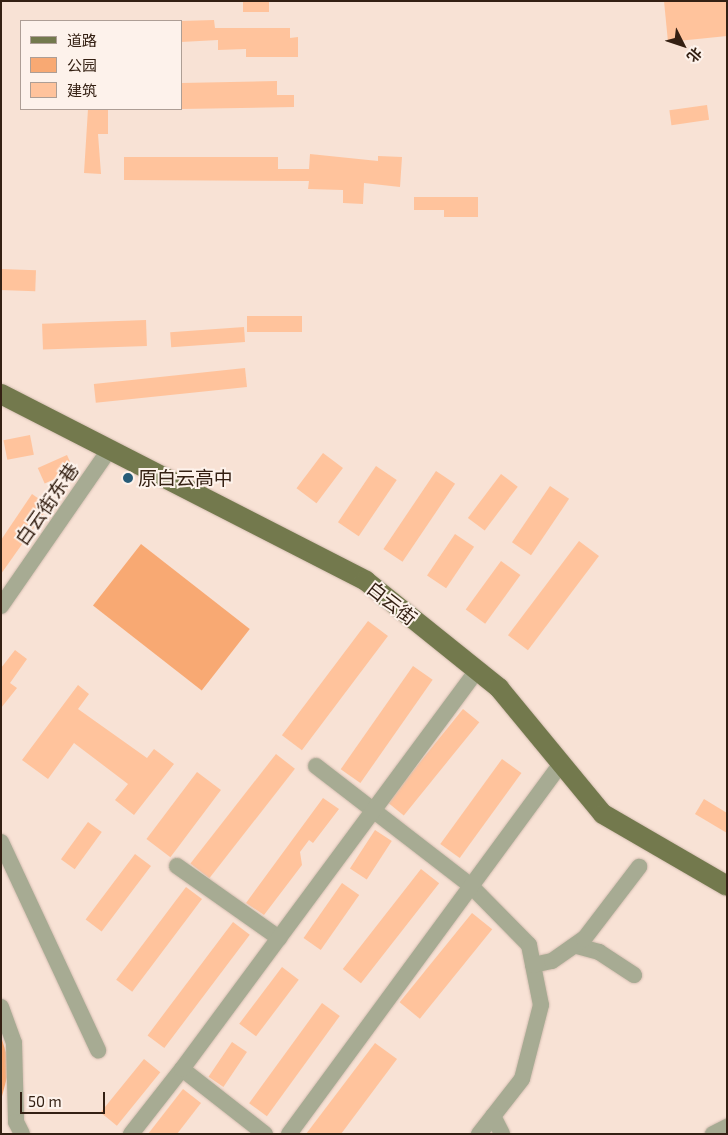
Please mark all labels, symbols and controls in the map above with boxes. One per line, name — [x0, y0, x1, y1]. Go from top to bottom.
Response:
legend — [20, 20, 182, 110]
north arrow — [658, 20, 708, 70]
text: 道路 — [67, 31, 97, 49]
text: 北 — [684, 44, 706, 66]
text: 公园 — [67, 56, 97, 74]
text: 建筑 — [67, 81, 97, 99]
street label: 白云街东巷 — [10, 459, 84, 549]
place label: 原白云高中 — [138, 467, 233, 489]
marker: 原白云高中 — [122, 472, 134, 484]
street label: 白云街 — [363, 576, 421, 630]
scale bar — [22, 1082, 108, 1114]
text: 50 m — [28, 1092, 62, 1110]

